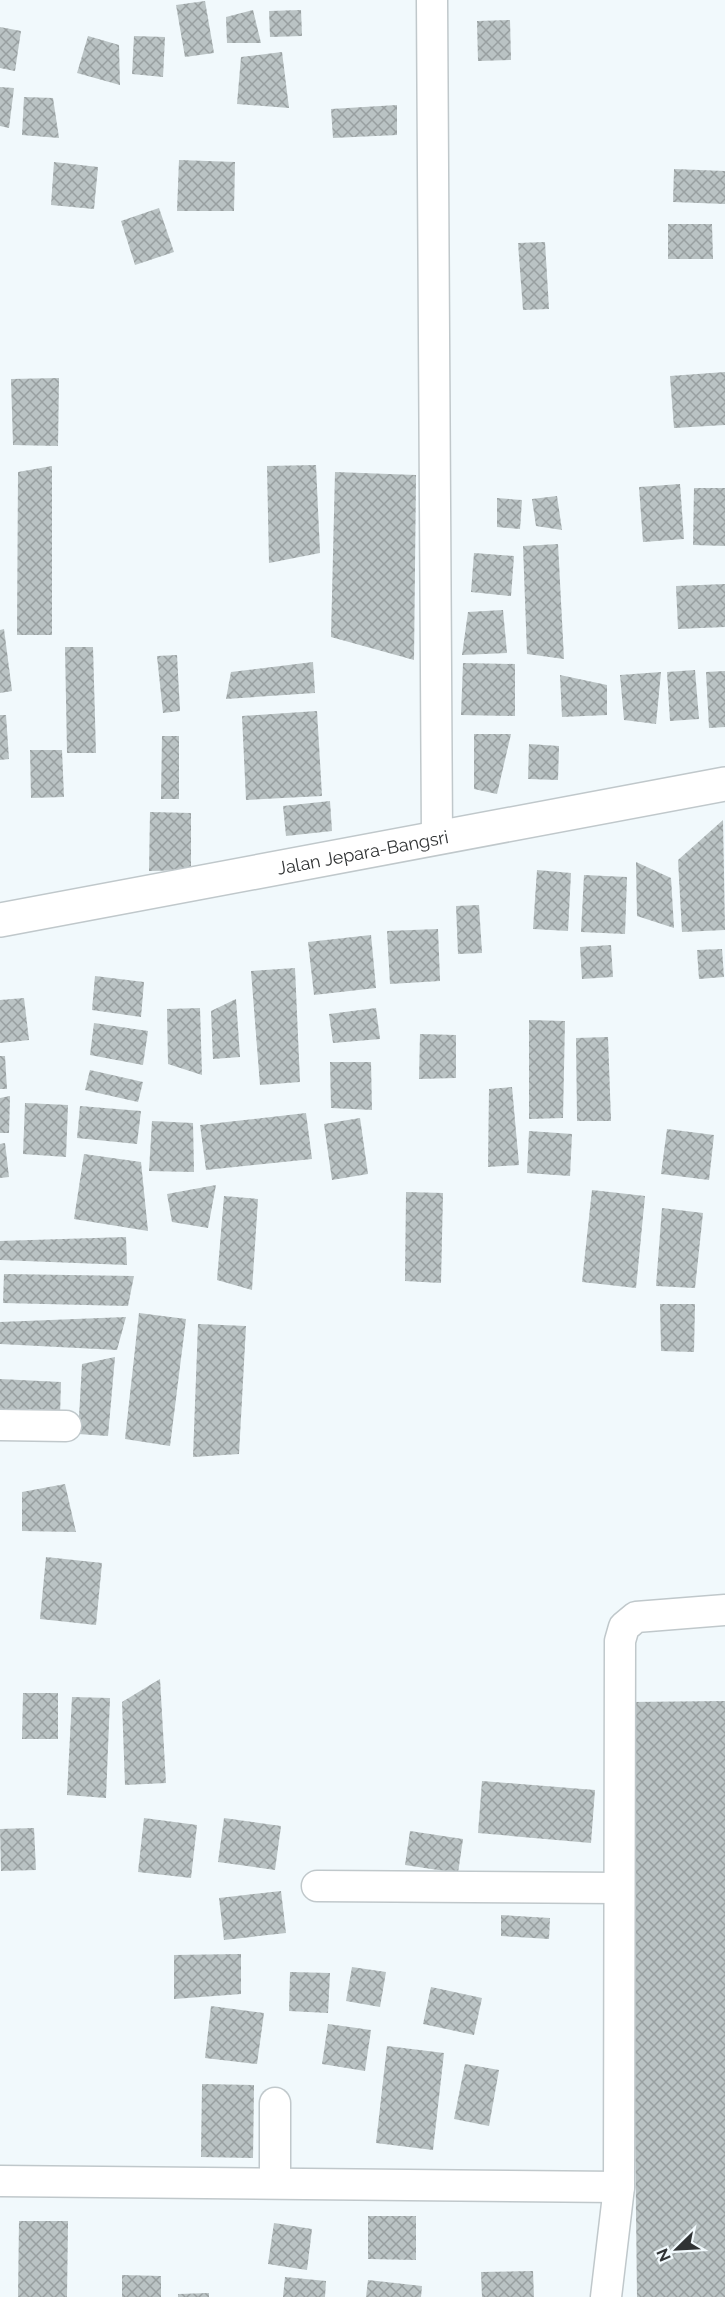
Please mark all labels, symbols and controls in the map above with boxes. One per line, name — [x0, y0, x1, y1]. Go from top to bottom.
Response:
street label: Jalan Jepara-Bangsri — [275, 826, 450, 878]
north arrow — [647, 2219, 707, 2279]
text: N — [653, 2245, 675, 2264]

